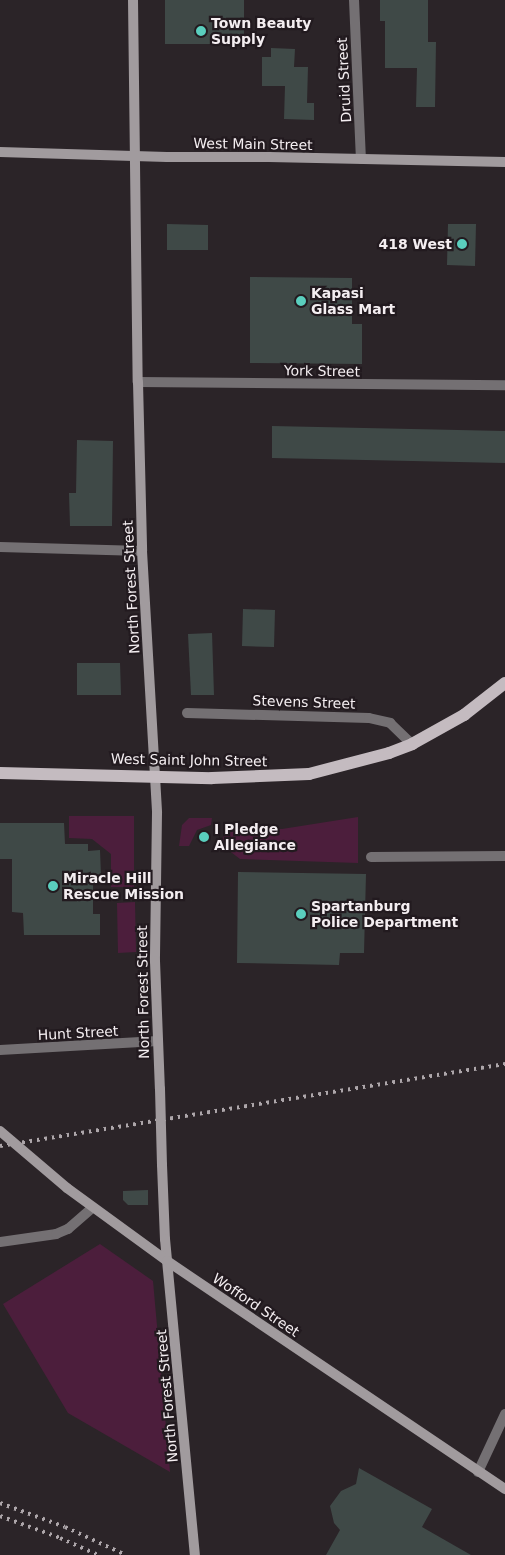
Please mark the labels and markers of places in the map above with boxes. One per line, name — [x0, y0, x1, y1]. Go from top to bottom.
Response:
place label: Town Beauty Supply — [211, 15, 311, 48]
marker: Town Beauty Supply — [195, 25, 207, 37]
place label: 418 West — [378, 236, 452, 252]
marker: 418 West — [456, 238, 468, 250]
place label: Kapasi Glass Mart — [311, 285, 395, 318]
marker: Kapasi Glass Mart — [295, 295, 307, 307]
place label: I Pledge Allegiance — [214, 821, 296, 854]
marker: I Pledge Allegiance — [198, 831, 210, 843]
place label: Miracle Hill Rescue Mission — [63, 870, 184, 902]
marker: Miracle Hill Rescue Mission — [47, 880, 59, 892]
place label: Spartanburg Police Department — [311, 898, 458, 930]
marker: Spartanburg Police Department — [295, 908, 307, 920]

